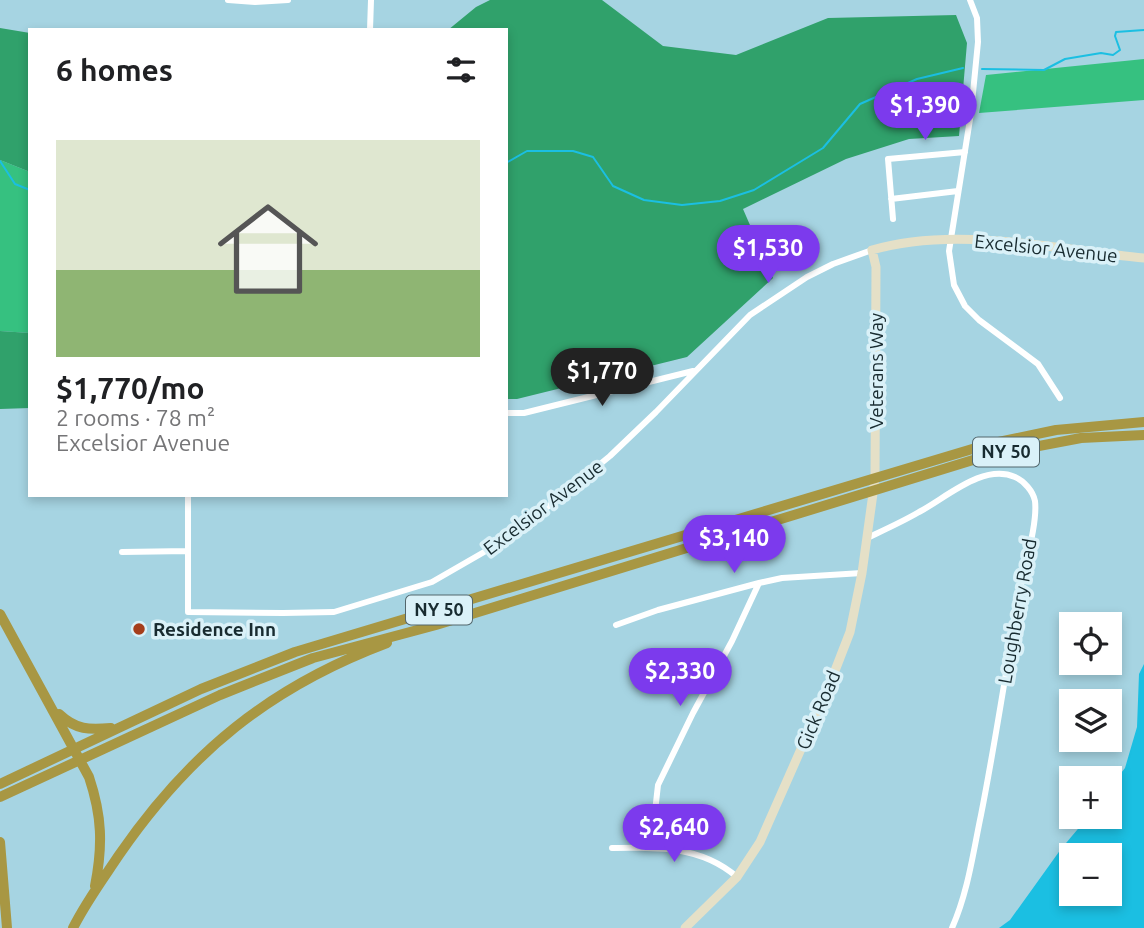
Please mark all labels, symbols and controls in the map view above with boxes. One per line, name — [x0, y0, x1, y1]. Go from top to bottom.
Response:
icon: filters — [442, 51, 480, 89]
text: 6 homes — [56, 53, 173, 87]
pin: $1,390 — [868, 82, 982, 142]
text: $1,390 — [890, 92, 960, 117]
icon: home — [205, 186, 331, 312]
pin: $1,530 — [711, 226, 825, 285]
street label: Excelsior Avenue — [973, 230, 1119, 266]
text: $1,530 — [733, 235, 803, 260]
street label: Veterans Way — [865, 313, 887, 429]
pin: $1,770 — [545, 348, 659, 408]
text: $1,770 — [567, 358, 637, 383]
text: $1,770/mo — [56, 371, 205, 405]
text: 2 rooms · 78 m² — [56, 405, 215, 430]
text: Excelsior Avenue — [56, 430, 230, 455]
road number: NY 50 — [973, 438, 1039, 466]
street label: Excelsior Avenue — [479, 455, 607, 559]
pin: $3,140 — [677, 516, 791, 575]
text: $3,140 — [699, 525, 769, 550]
street label: Loughberry Road — [993, 537, 1041, 685]
road number: NY 50 — [406, 596, 472, 624]
map controls — [1059, 612, 1122, 906]
button: locate — [1059, 612, 1122, 675]
place label: Residence Inn — [153, 618, 276, 640]
marker: Residence Inn — [131, 621, 147, 637]
pin: $2,330 — [623, 648, 737, 708]
text: $2,330 — [645, 658, 715, 683]
street label: Gick Road — [792, 667, 844, 753]
button: layers — [1059, 689, 1122, 752]
button: + — [1059, 766, 1122, 829]
pin: $2,640 — [617, 804, 731, 864]
text: $2,640 — [639, 814, 709, 839]
button: − — [1059, 843, 1122, 906]

